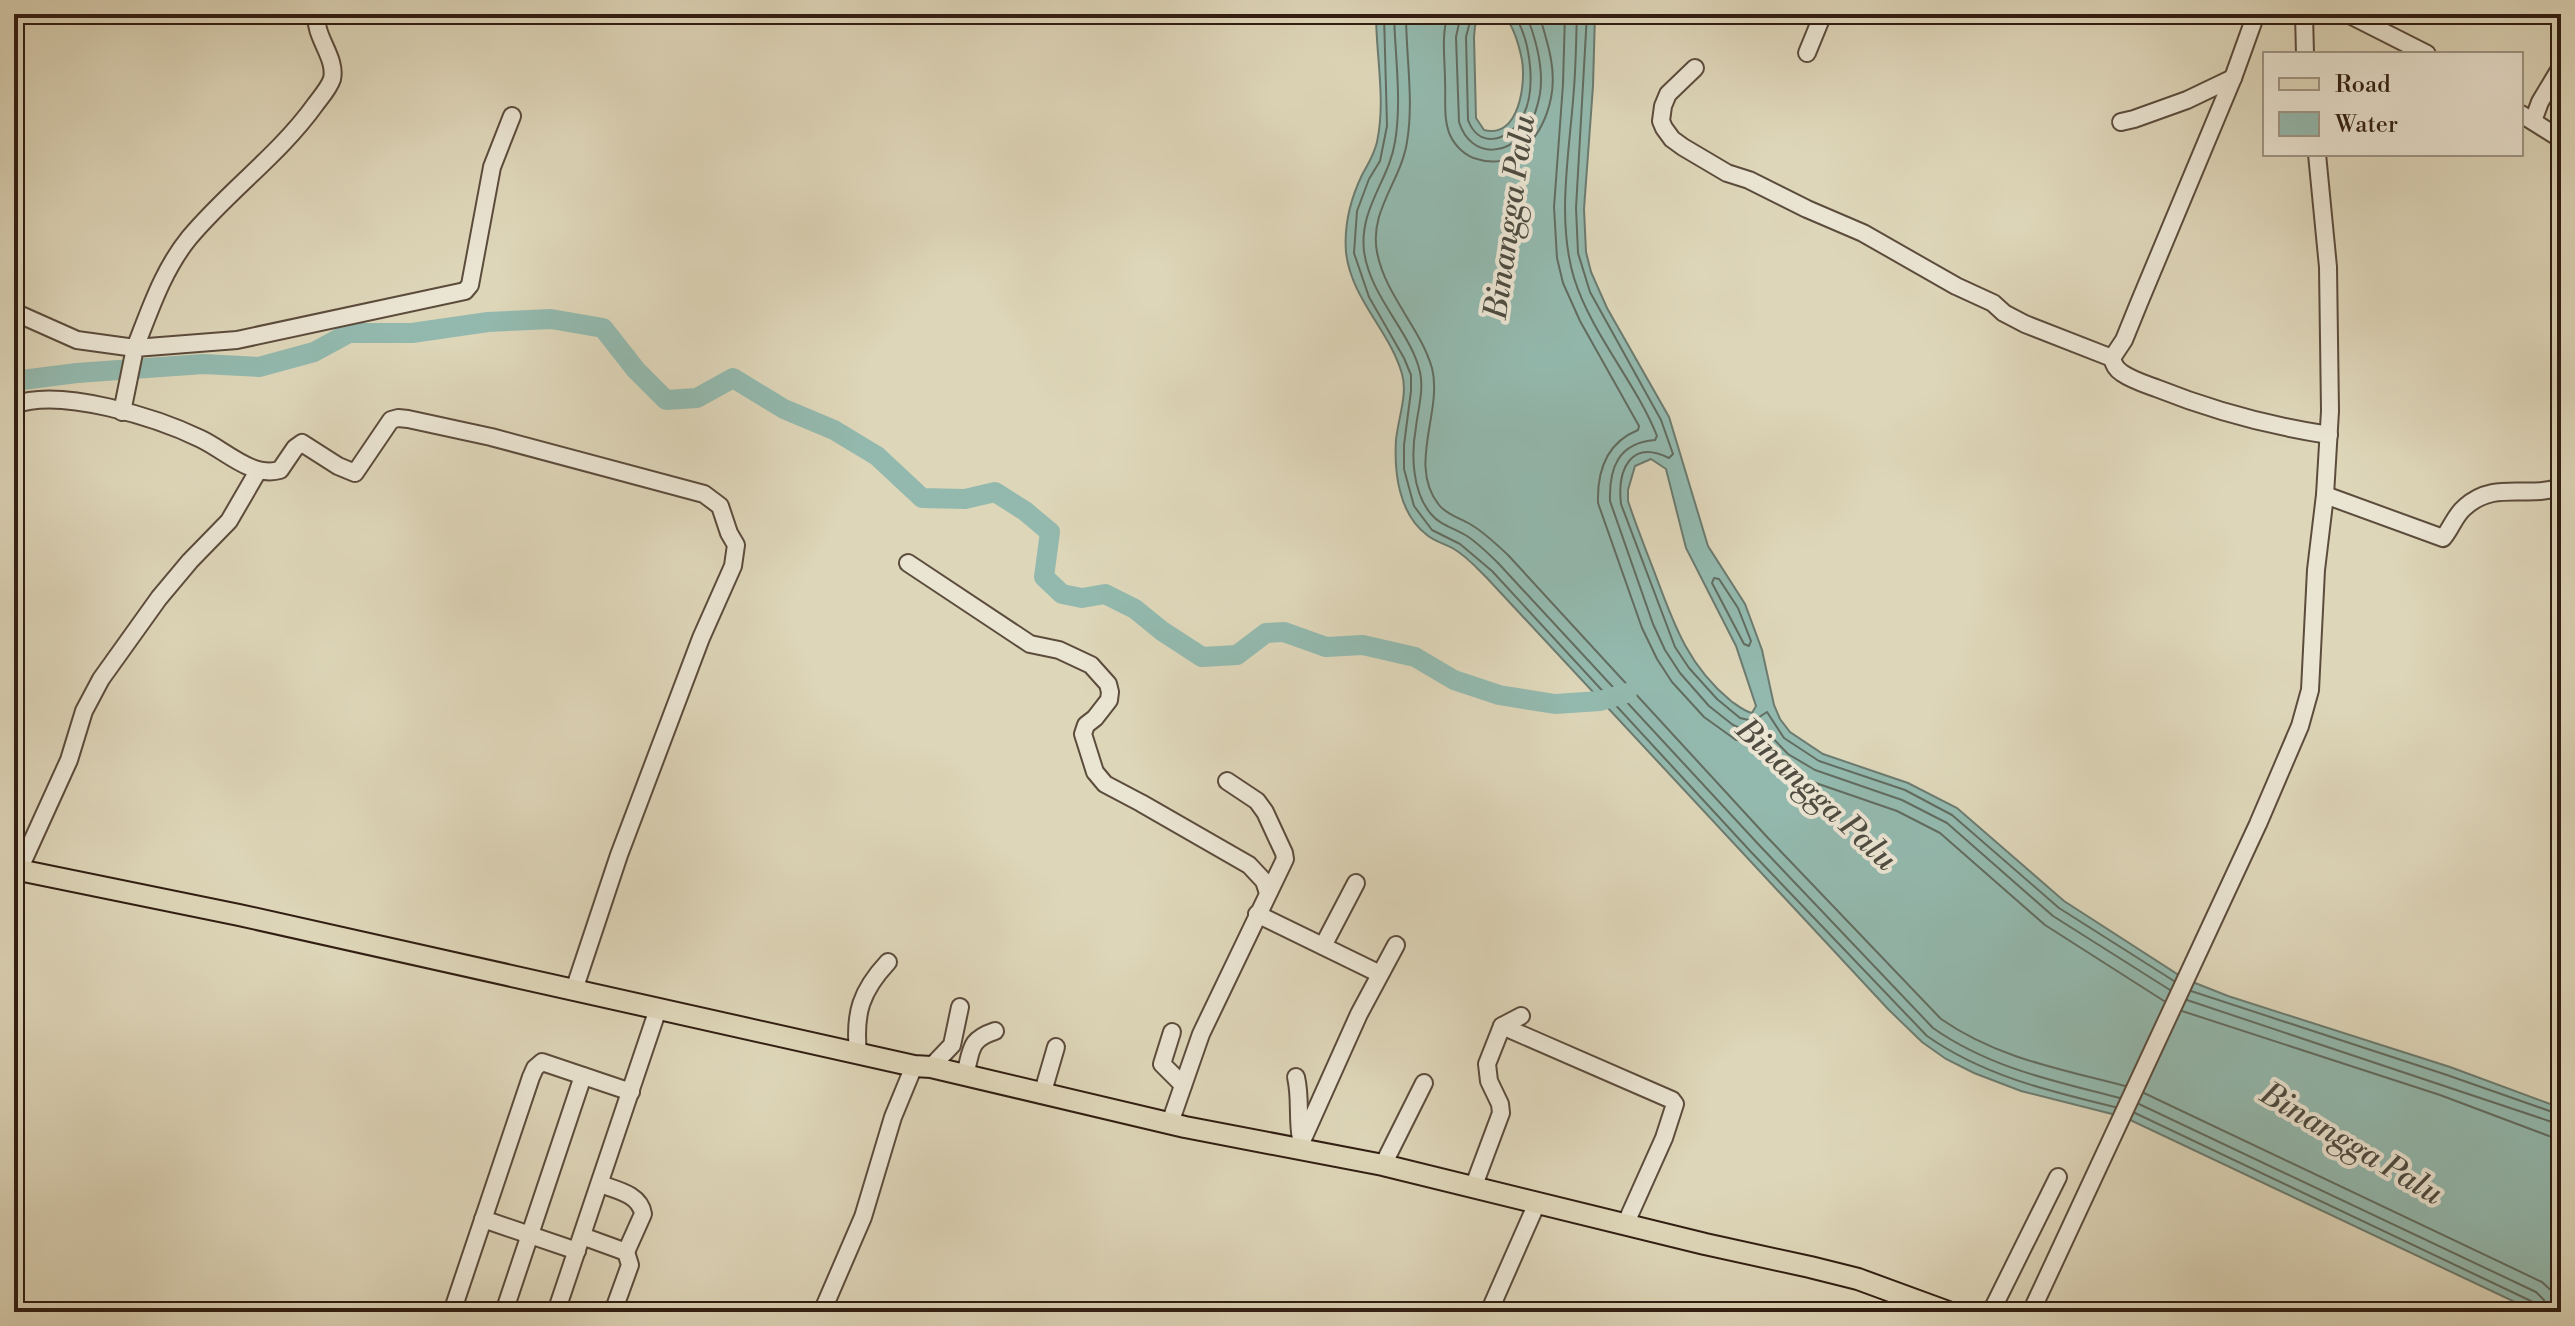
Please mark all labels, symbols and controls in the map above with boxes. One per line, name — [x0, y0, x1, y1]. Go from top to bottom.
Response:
legend — [2263, 52, 2523, 156]
text: Road — [2335, 70, 2391, 100]
text: Water — [2334, 110, 2398, 140]
water label: Binangga Palu — [1476, 112, 1544, 323]
water label: Binangga Palu — [1727, 709, 1906, 880]
water label: Binangga Palu — [2252, 1073, 2451, 1214]

